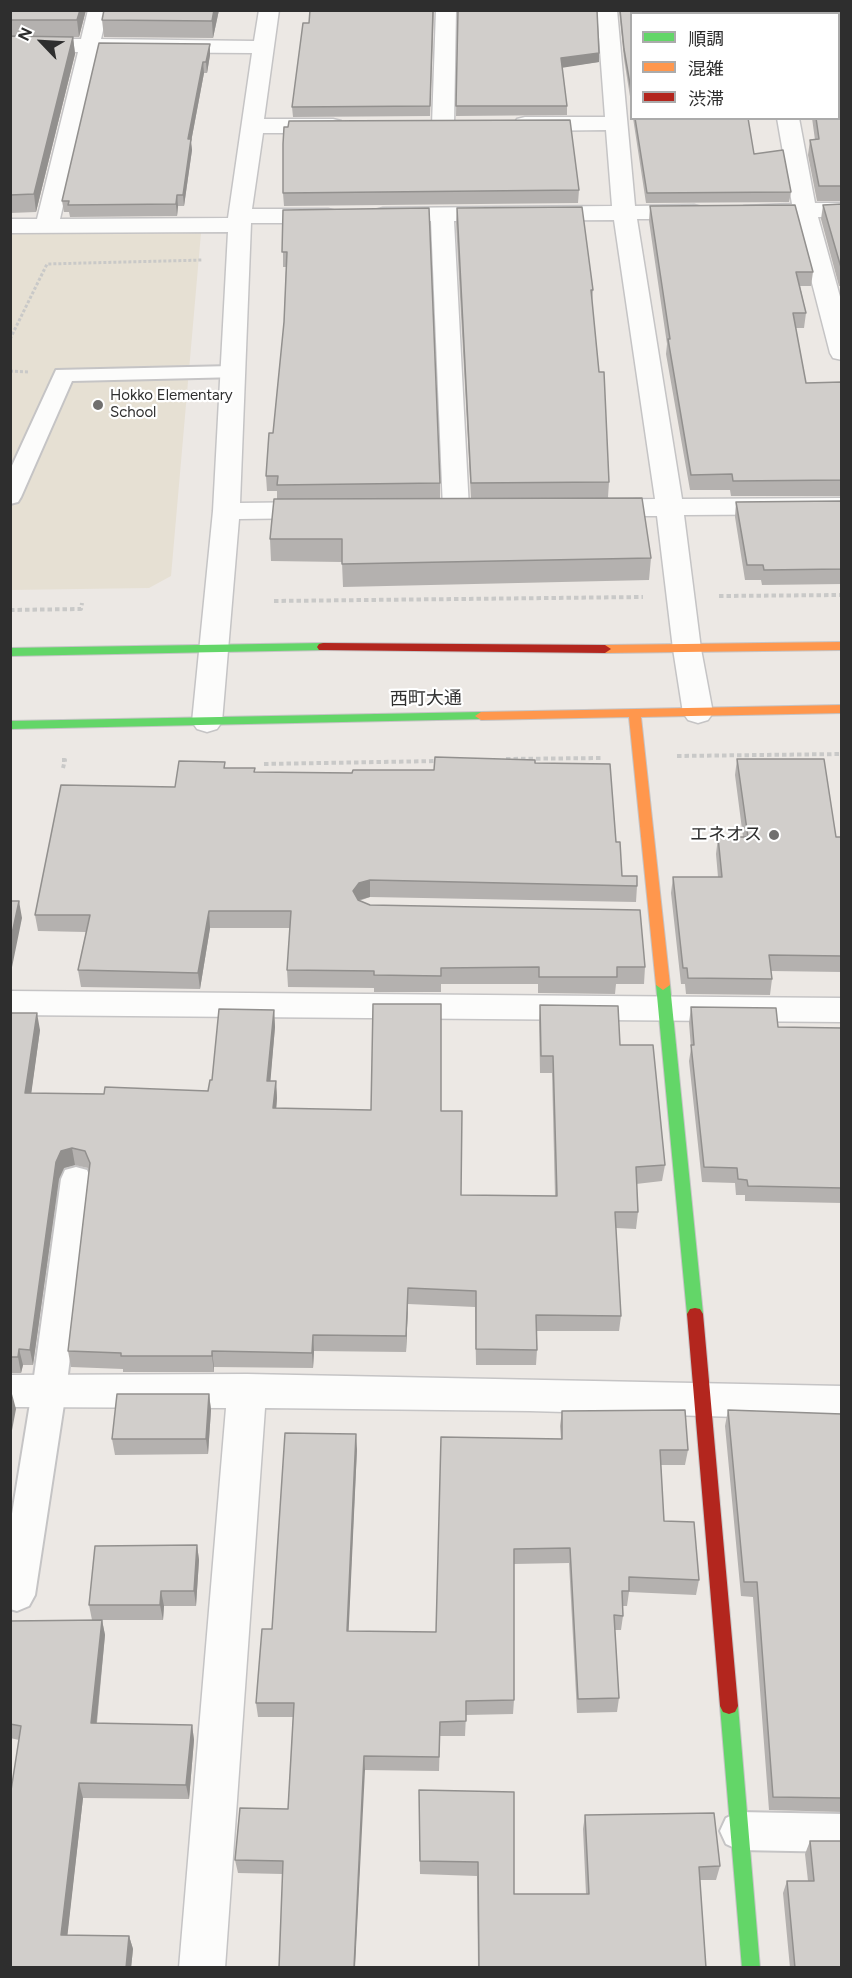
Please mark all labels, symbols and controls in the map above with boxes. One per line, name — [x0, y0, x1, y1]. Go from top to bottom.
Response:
north arrow — [12, 12, 72, 72]
legend — [630, 12, 840, 120]
text: N — [14, 25, 36, 44]
text: 順調 — [688, 28, 724, 50]
text: 混雑 — [688, 58, 724, 80]
text: 渋滞 — [688, 88, 724, 110]
place label: Hokko Elementary School — [110, 387, 233, 422]
marker: Hokko Elementary School — [91, 398, 105, 412]
street label: 西町大通 — [390, 688, 462, 710]
place label: エネオス — [690, 824, 762, 846]
marker: エネオス — [767, 828, 781, 842]

